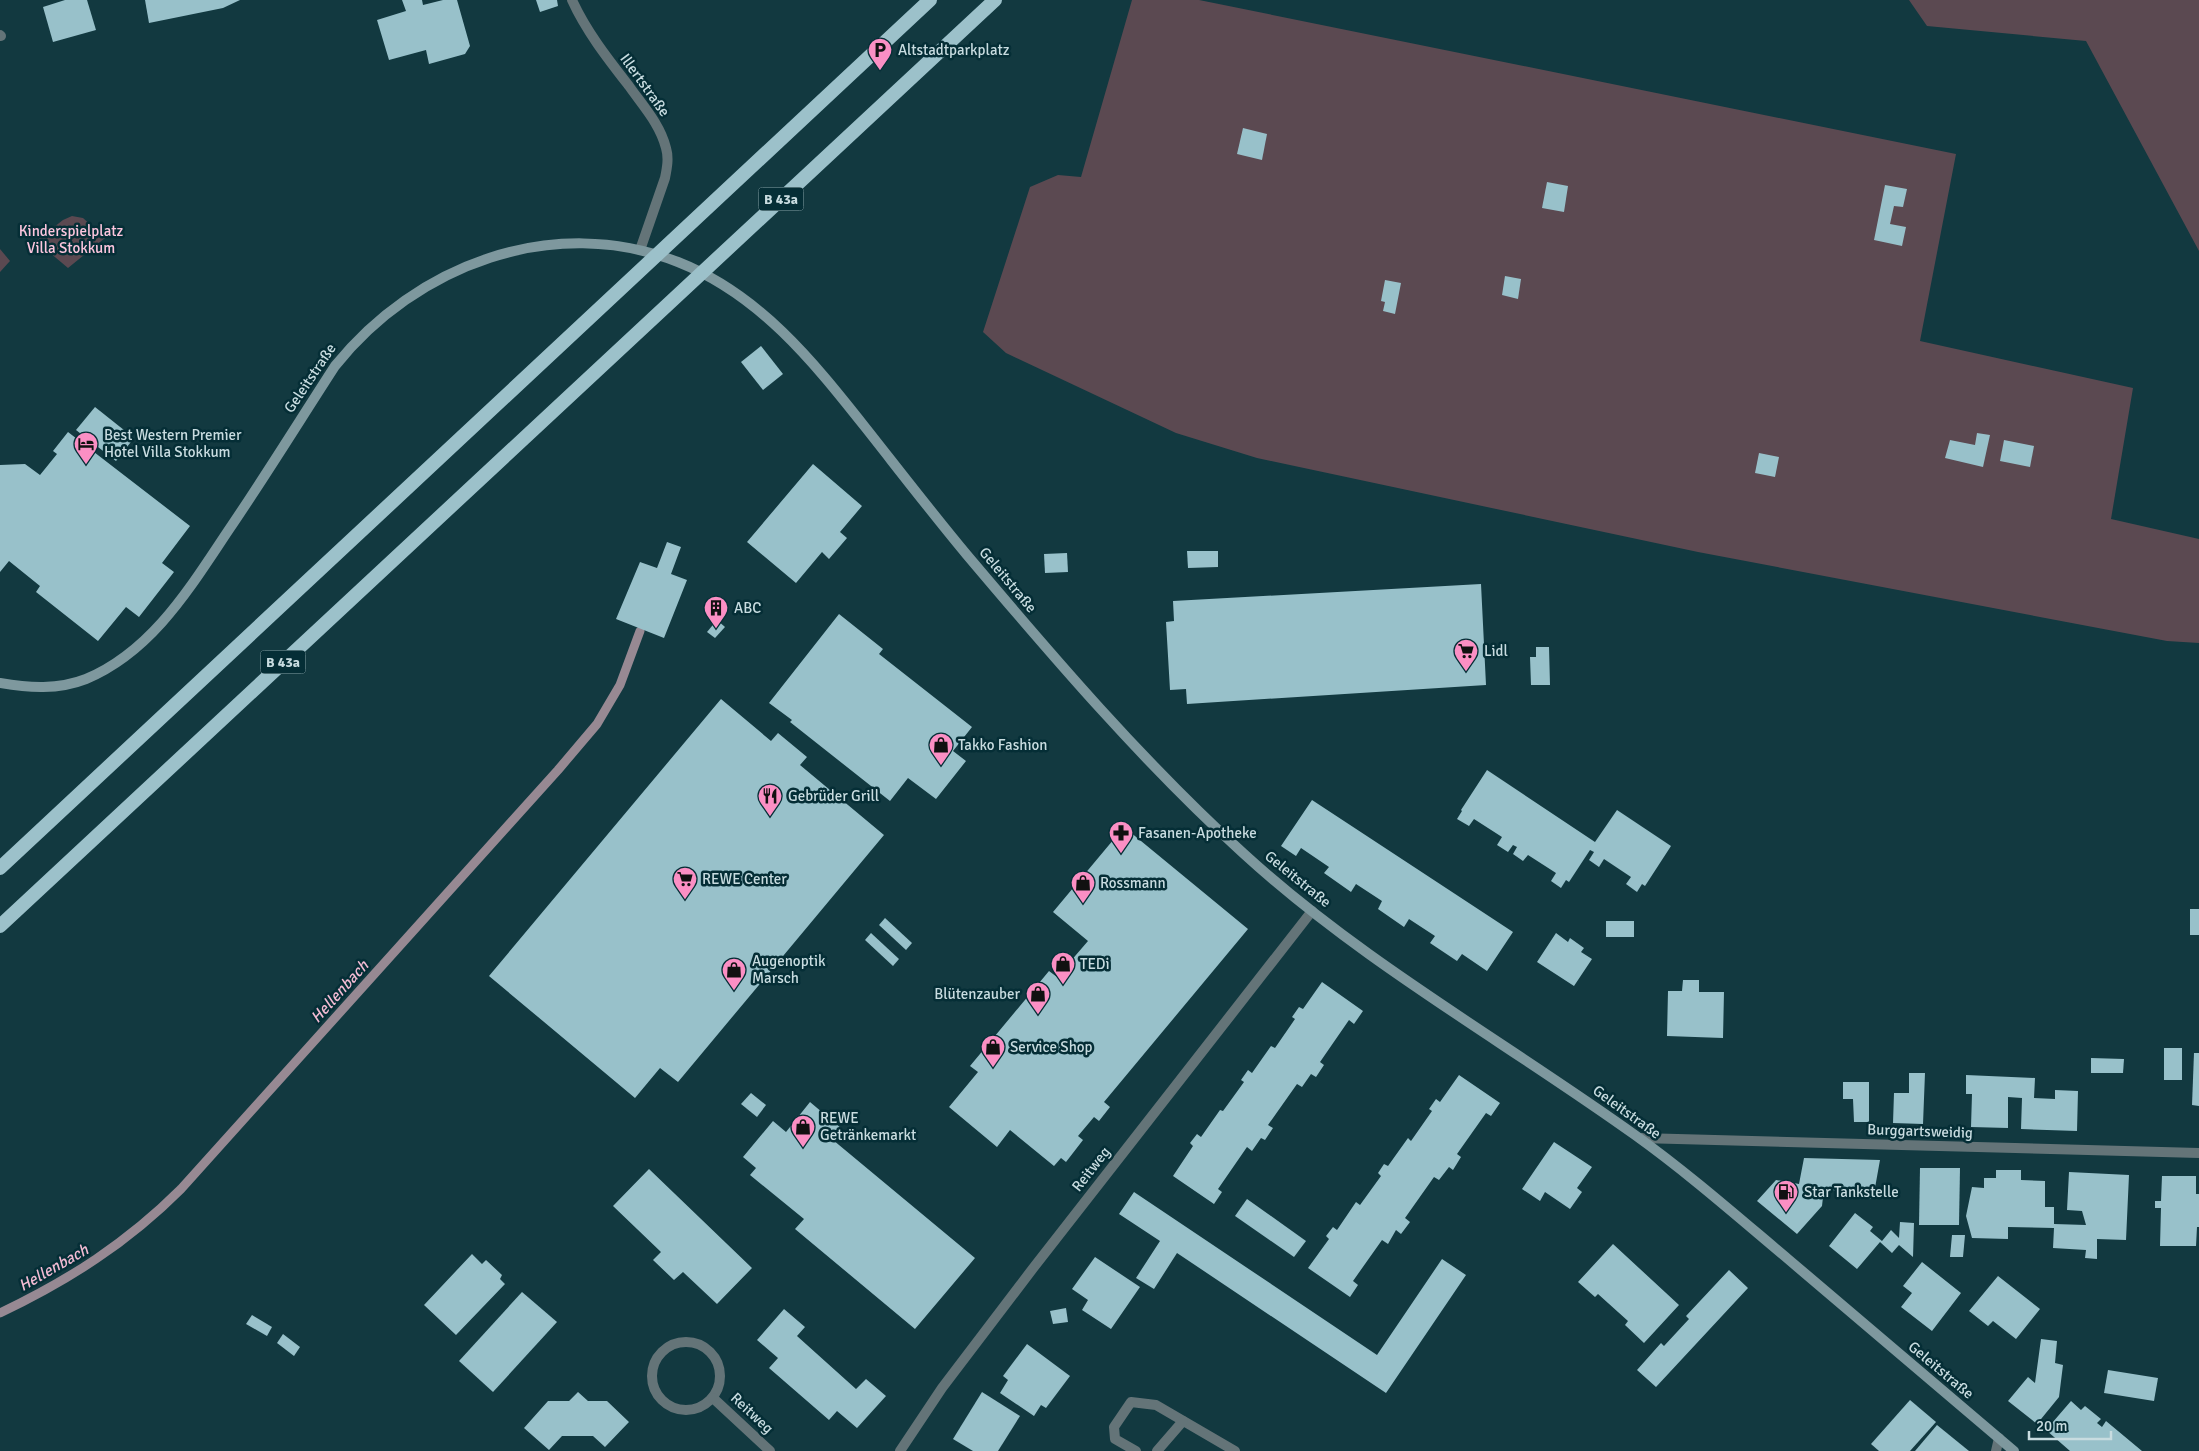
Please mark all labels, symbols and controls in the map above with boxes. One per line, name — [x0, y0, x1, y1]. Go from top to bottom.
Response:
parking icon: Altstadtparkplatz — [867, 37, 893, 71]
place label: Altstadtparkplatz — [898, 41, 1010, 59]
street label: Illertstraße — [616, 50, 674, 120]
road number: B 43a — [758, 188, 804, 210]
park label: Kinderspielplatz Villa Stokkum — [19, 222, 124, 257]
street label: Geleitstraße — [280, 340, 340, 416]
place label: Best Western Premier Hotel Villa Stokkum — [104, 426, 242, 461]
hotel icon: Best Western Premier Hotel Villa Stokkum — [73, 431, 99, 465]
street label: Geleitstraße — [975, 544, 1041, 616]
building icon: ABC — [703, 595, 729, 629]
place label: ABC — [734, 599, 761, 617]
supermarket icon: Lidl — [1453, 638, 1479, 672]
place label: Lidl — [1484, 642, 1508, 660]
road number: B 43a — [260, 650, 306, 674]
shop icon: Takko Fashion — [928, 732, 954, 766]
place label: Takko Fashion — [958, 736, 1047, 754]
restaurant icon: Gebrüder Grill — [757, 783, 783, 817]
place label: Gebrüder Grill — [788, 787, 879, 805]
pharmacy icon: Fasanen-Apotheke — [1108, 820, 1134, 854]
place label: Fasanen-Apotheke — [1138, 824, 1257, 842]
street label: Geleitstraße — [1261, 847, 1335, 911]
supermarket icon: REWE Center — [672, 866, 698, 900]
place label: REWE Center — [702, 870, 787, 888]
shop icon: Rossmann — [1070, 870, 1096, 904]
place label: Rossmann — [1100, 874, 1166, 892]
shop icon: TEDi — [1050, 951, 1076, 985]
place label: Augenoptik Marsch — [752, 952, 826, 987]
water label: Hellenbach — [306, 955, 374, 1027]
place label: TEDi — [1080, 955, 1110, 973]
shop icon: Augenoptik Marsch — [721, 957, 747, 991]
shop icon: Blütenzauber — [1025, 981, 1051, 1015]
place label: Blütenzauber — [934, 985, 1020, 1003]
shop icon: Service Shop — [980, 1034, 1006, 1068]
place label: Service Shop — [1010, 1038, 1093, 1056]
street label: Geleitstraße — [1589, 1081, 1665, 1143]
place label: REWE Getränkemarkt — [820, 1109, 916, 1144]
shop icon: REWE Getränkemarkt — [790, 1114, 816, 1148]
street label: Burggartsweidig — [1867, 1120, 1973, 1142]
street label: Reitweg — [1068, 1143, 1114, 1195]
fuel station icon: Star Tankstelle — [1773, 1179, 1799, 1213]
place label: Star Tankstelle — [1804, 1183, 1899, 1201]
water label: Hellenbach — [15, 1239, 93, 1296]
street label: Geleitstraße — [1905, 1337, 1977, 1403]
street label: Reitweg — [727, 1389, 777, 1437]
scale bar — [2029, 1408, 2112, 1440]
text: 20 m — [2036, 1417, 2067, 1435]

